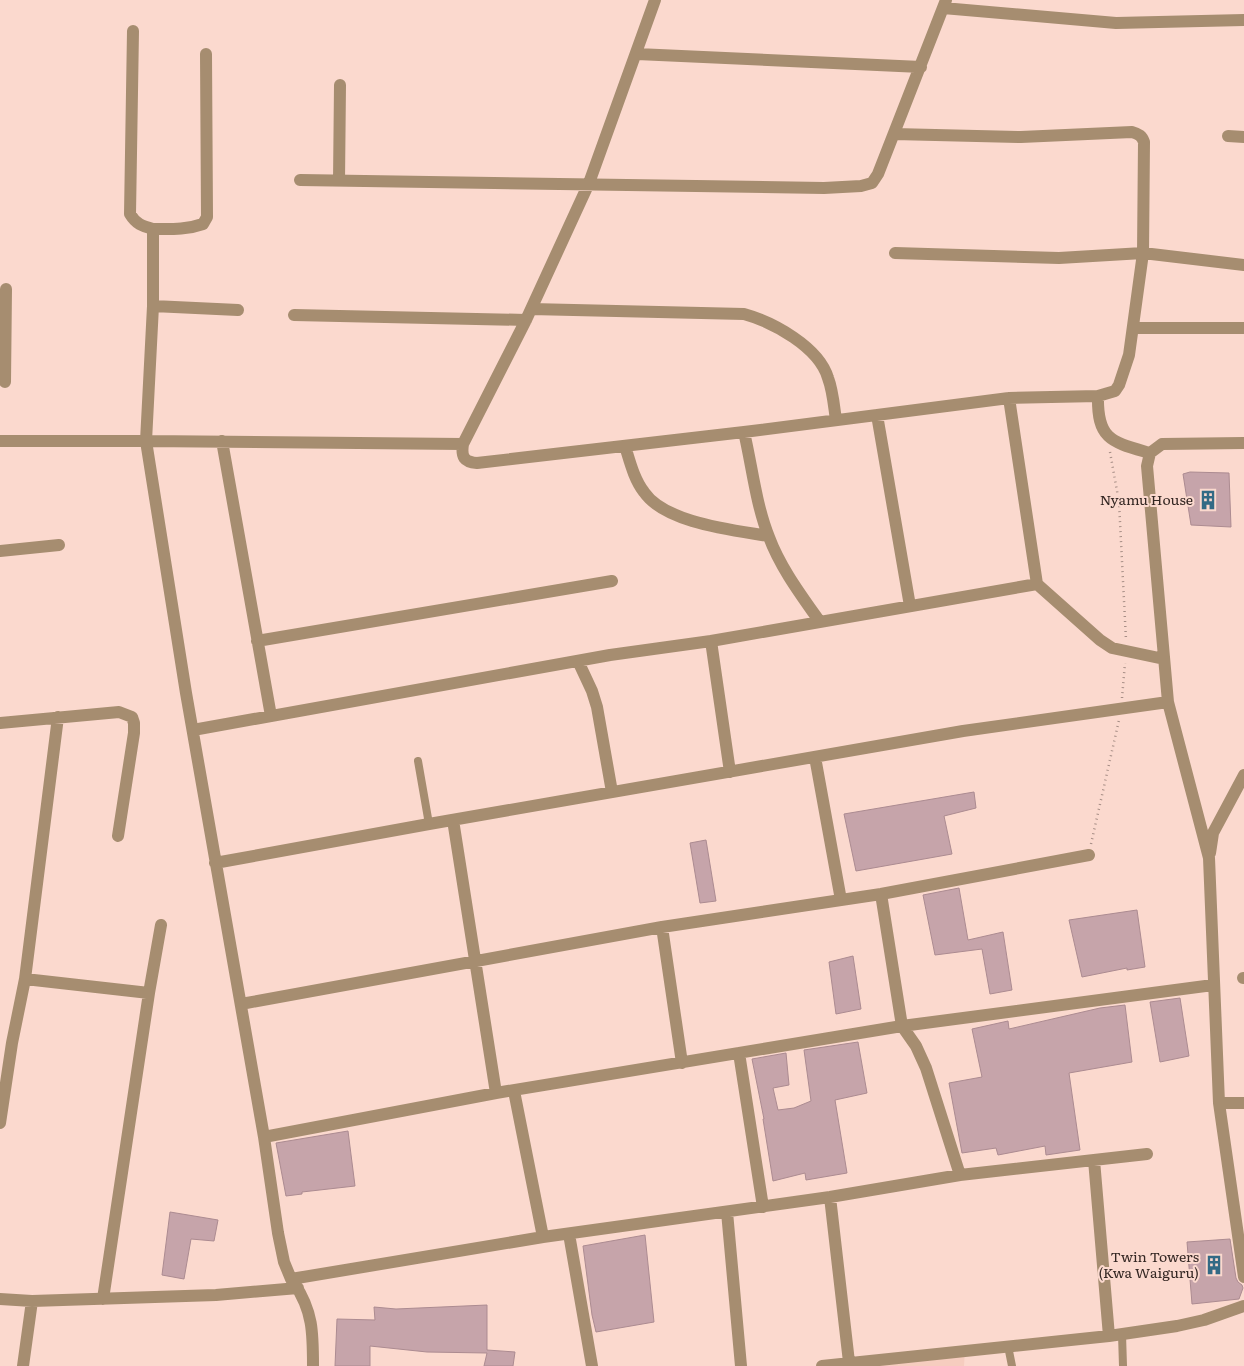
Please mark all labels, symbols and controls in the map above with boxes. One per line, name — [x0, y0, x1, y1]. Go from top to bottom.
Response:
place label: Nyamu House — [1100, 489, 1193, 509]
building icon: Nyamu House — [1197, 489, 1219, 511]
place label: Twin Towers (Kwa Waiguru) — [1098, 1246, 1199, 1282]
building icon: Twin Towers (Kwa Waiguru) — [1203, 1254, 1225, 1276]

